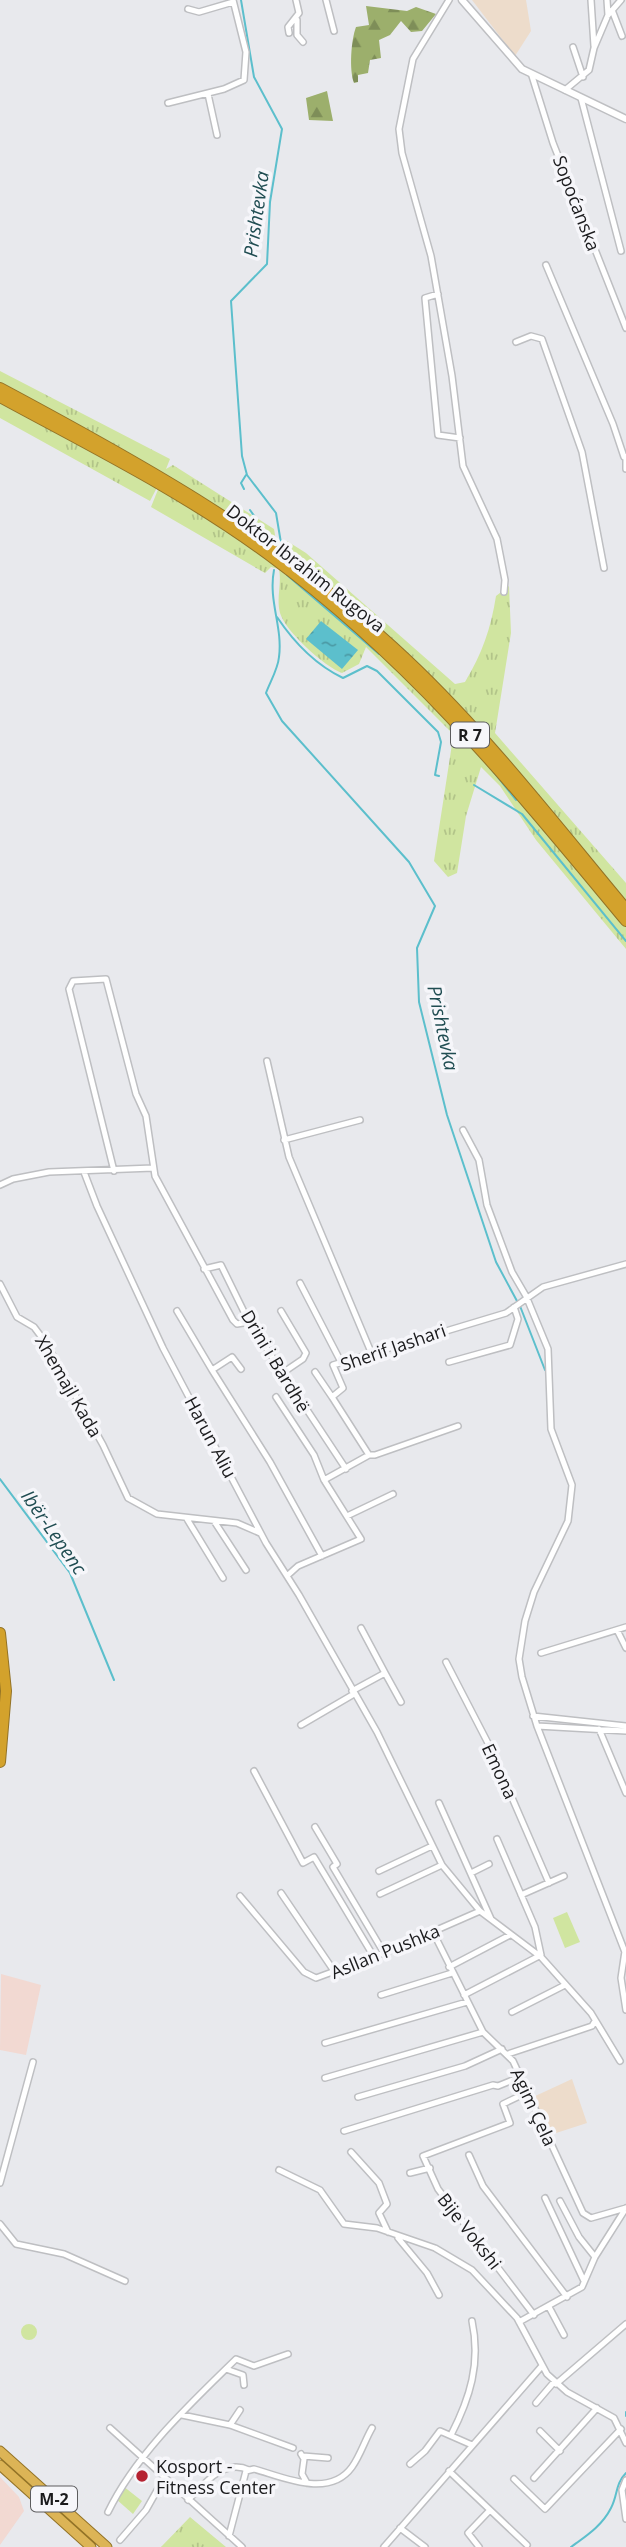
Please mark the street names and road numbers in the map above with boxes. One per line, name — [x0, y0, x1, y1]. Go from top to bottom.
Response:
street label: Sopoćanska — [548, 152, 606, 254]
street label: Doktor Ibrahim Rugova — [222, 499, 390, 637]
road number: R 7 — [451, 722, 489, 748]
street label: Drini i Bardhë — [236, 1305, 316, 1417]
street label: Sherif Jashari — [337, 1318, 449, 1376]
street label: Xhemajl Kada — [30, 1331, 108, 1441]
street label: Harun Aliu — [180, 1392, 242, 1482]
street label: Emona — [477, 1739, 523, 1803]
street label: Asllan Pushka — [327, 1918, 443, 1984]
street label: Agim Çela — [506, 2064, 562, 2150]
street label: Bije Vokshi — [433, 2188, 507, 2274]
road number: M-2 — [31, 2486, 77, 2512]

